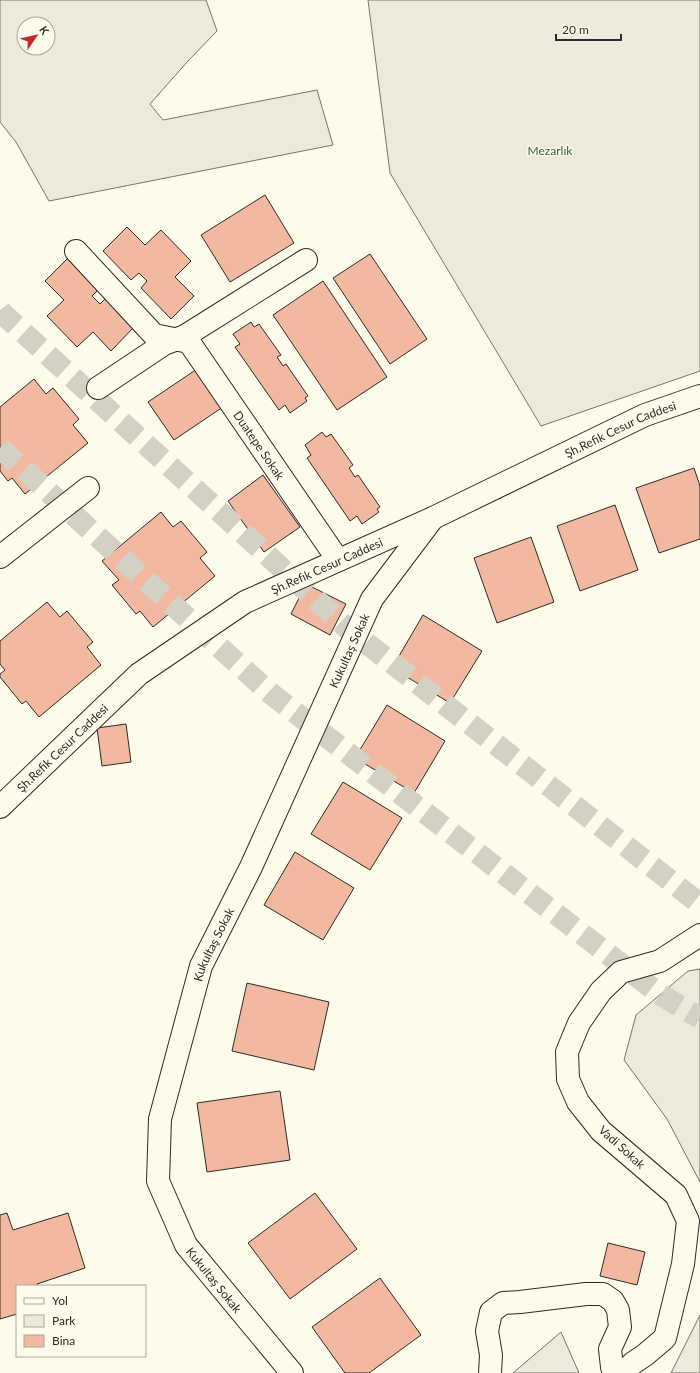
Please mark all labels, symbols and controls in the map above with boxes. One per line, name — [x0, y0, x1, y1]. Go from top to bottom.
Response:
north arrow — [16, 16, 56, 56]
scale bar — [556, 16, 621, 42]
text: 20 m — [562, 22, 589, 37]
text: K — [37, 23, 52, 37]
park label: Mezarlık — [528, 143, 573, 158]
street label: Şh.Refik Cesur Caddesi — [562, 397, 678, 460]
street label: Duatepe Sokak — [231, 408, 289, 483]
street label: Şh.Refik Cesur Caddesi — [269, 534, 385, 597]
street label: Kukultaş Sokak — [325, 610, 372, 690]
street label: Şh.Refik Cesur Caddesi — [13, 700, 111, 795]
street label: Kukultaş Sokak — [190, 904, 237, 983]
street label: Vadi Sokak — [596, 1122, 649, 1172]
street label: Kukultaş Sokak — [183, 1244, 246, 1316]
legend — [16, 1285, 146, 1357]
text: Yol — [52, 1293, 68, 1308]
text: Park — [52, 1313, 76, 1328]
text: Bina — [52, 1333, 75, 1348]

